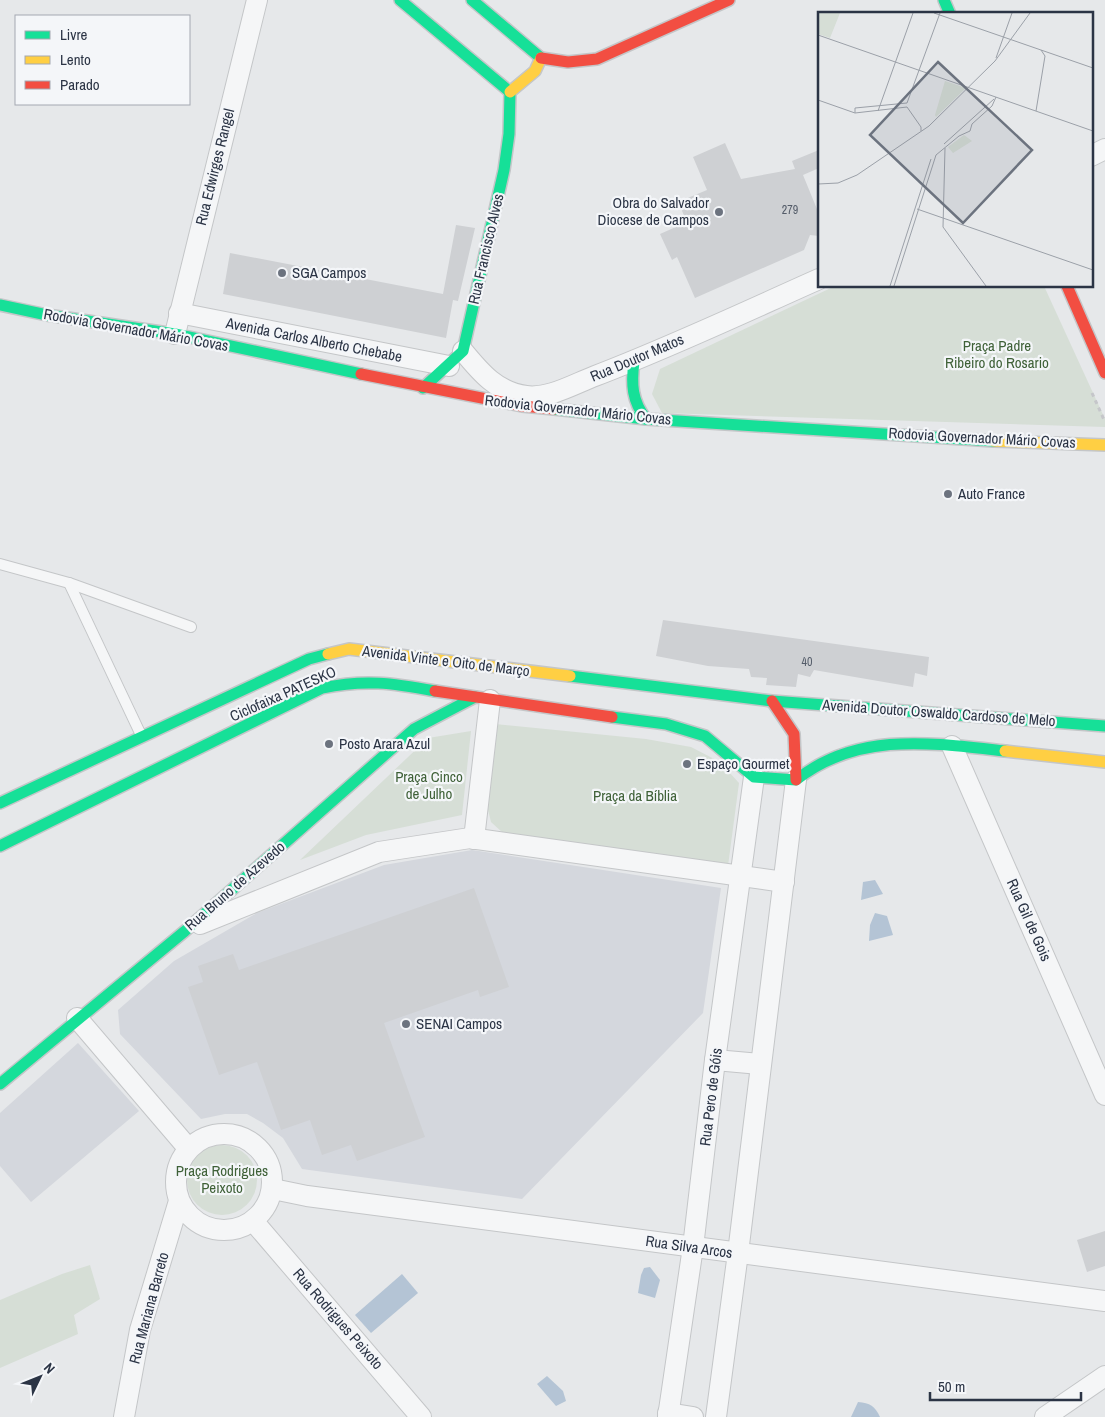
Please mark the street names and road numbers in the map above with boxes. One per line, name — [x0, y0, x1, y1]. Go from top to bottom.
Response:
street label: Rua Edwirges Rangel — [190, 106, 239, 227]
street label: Rua Francisco Alves — [463, 192, 508, 306]
street label: Rodovia Governador Mário Covas — [42, 303, 230, 356]
street label: Avenida Carlos Alberto Chebabe — [223, 312, 404, 367]
street label: Rua Doutor Matos — [587, 328, 687, 387]
street label: Rodovia Governador Mário Covas — [484, 389, 672, 430]
street label: Rodovia Governador Mário Covas — [888, 422, 1076, 453]
street label: Avenida Vinte e Oito de Março — [360, 640, 531, 681]
street label: Ciclofaixa PATESKO — [226, 661, 339, 726]
street label: Avenida Doutor Oswaldo Cardoso de Melo — [821, 694, 1056, 731]
street label: Rua Bruno de Azevedo — [180, 836, 289, 935]
street label: Rua Gil de Gois — [1002, 875, 1057, 964]
street label: Rua Pero de Góis — [694, 1047, 727, 1147]
street label: Rua Silva Arcos — [644, 1230, 734, 1263]
street label: Rua Mariana Barreto — [124, 1250, 174, 1366]
street label: Rua Rodrigues Peixoto — [289, 1264, 388, 1374]

